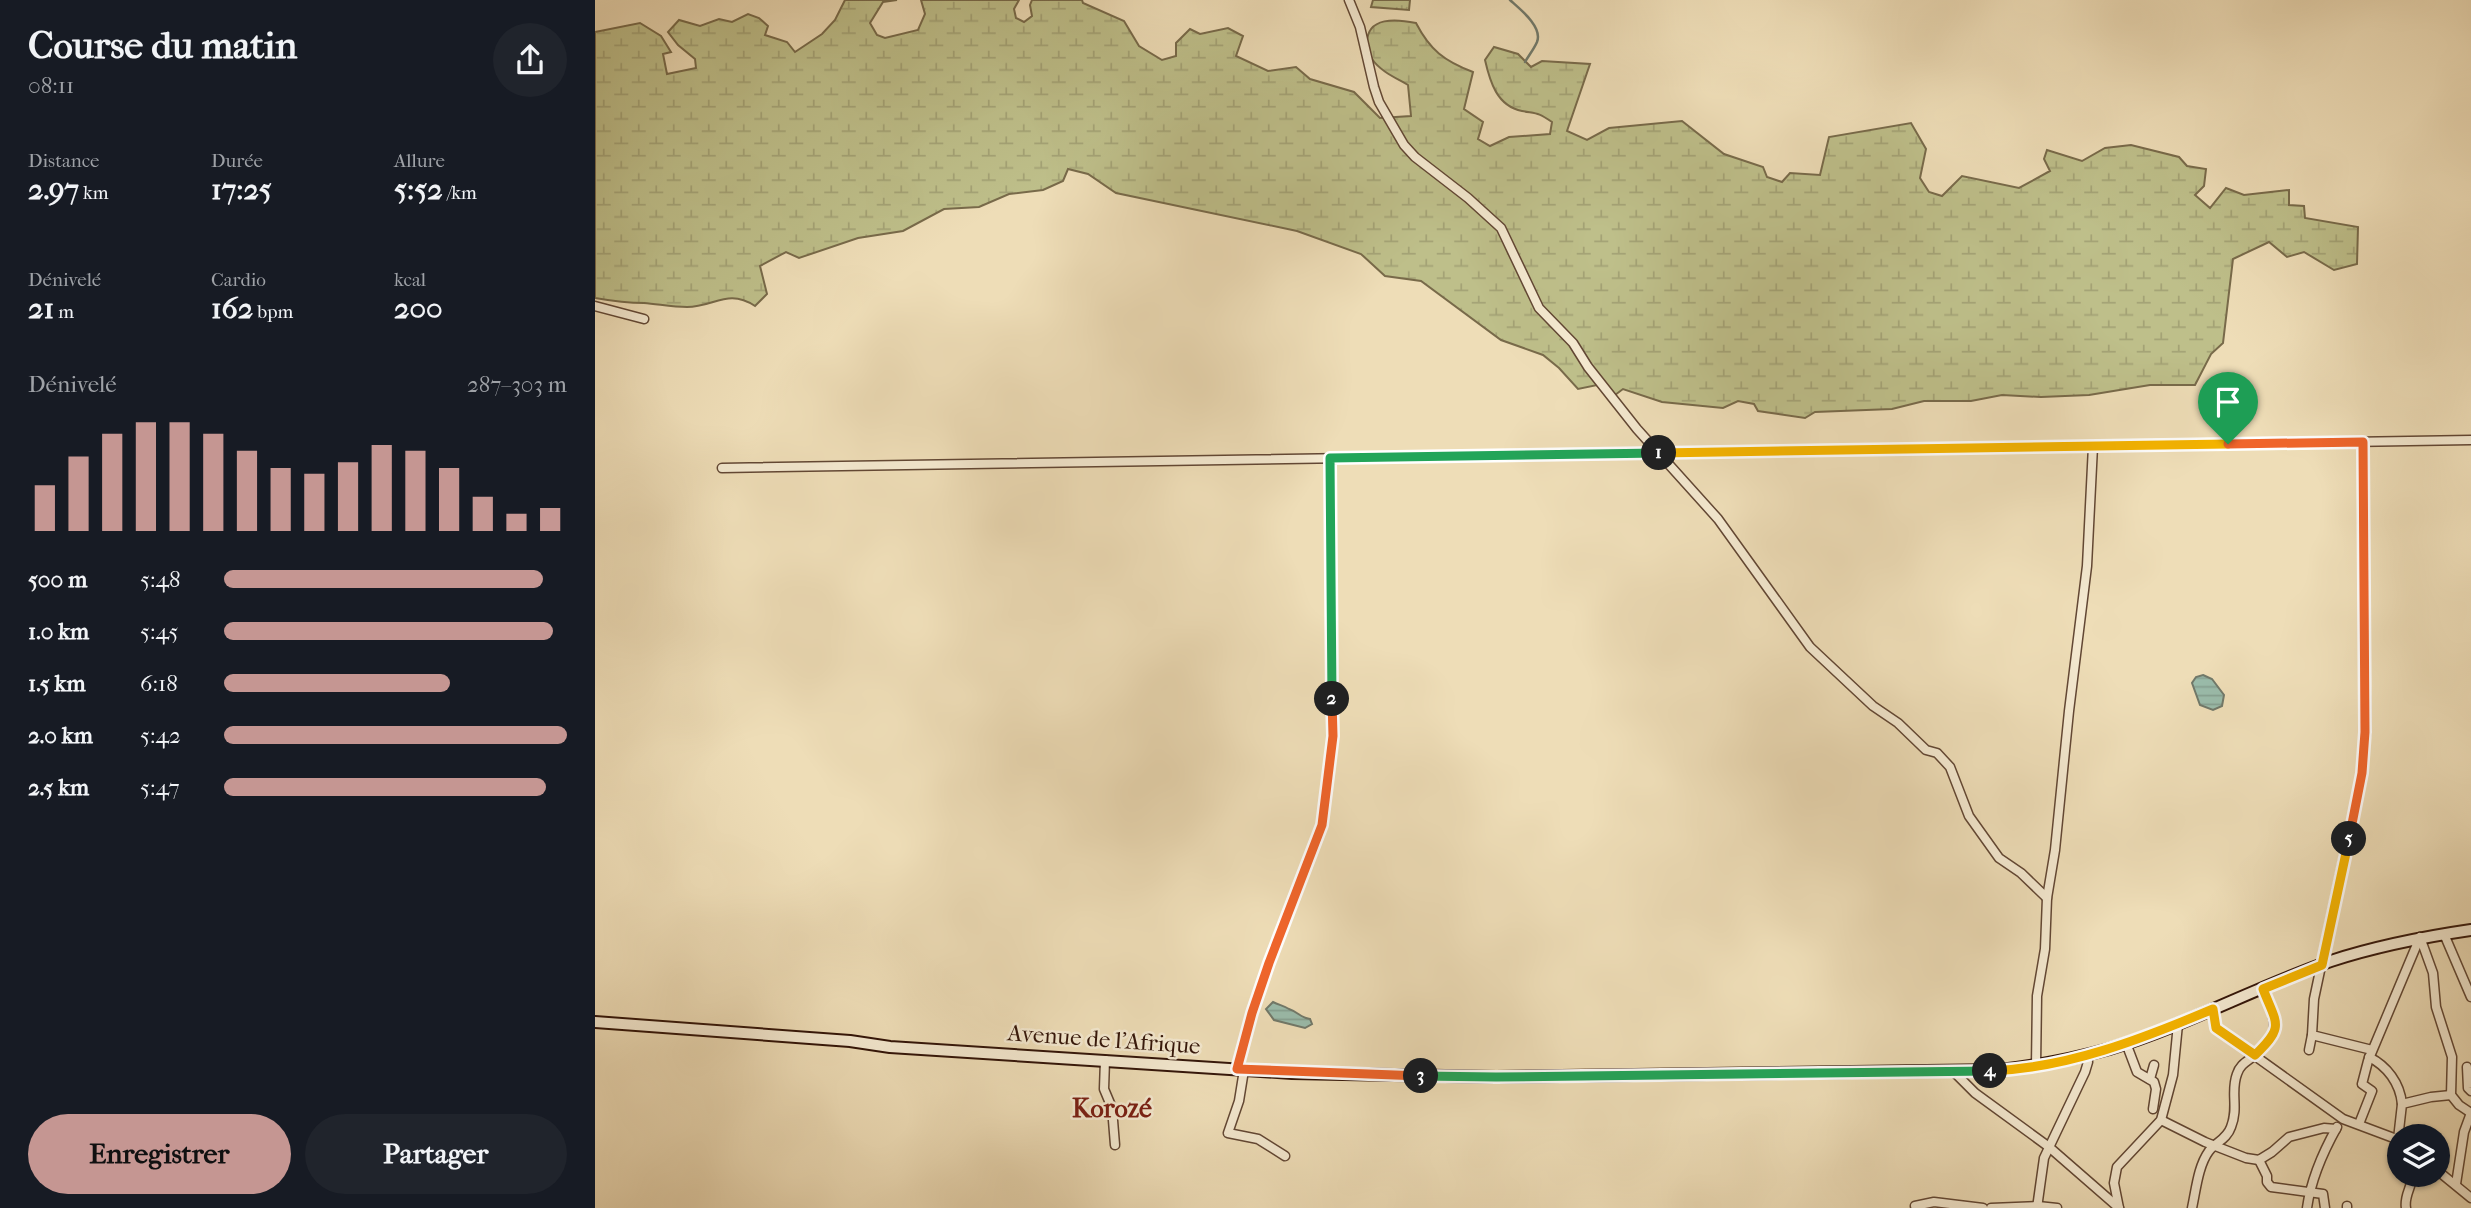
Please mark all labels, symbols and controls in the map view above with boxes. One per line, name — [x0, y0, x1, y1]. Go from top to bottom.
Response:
text: Course du matin — [28, 23, 297, 68]
button: share — [493, 23, 567, 97]
text: 08:11 — [28, 72, 74, 99]
text: Distance — [28, 150, 99, 172]
text: Durée — [211, 150, 263, 172]
text: Allure — [394, 150, 445, 172]
text: 2.97 — [28, 172, 79, 207]
text: 17:25 — [211, 172, 272, 207]
text: 5:52 — [394, 172, 443, 207]
text: km — [79, 182, 109, 204]
text: /km — [443, 182, 477, 204]
text: Dénivelé — [28, 269, 101, 291]
text: Cardio — [211, 269, 266, 291]
text: kcal — [394, 269, 426, 291]
text: 21 — [28, 291, 54, 326]
text: 162 — [211, 291, 253, 326]
text: 200 — [394, 291, 443, 326]
text: m — [54, 301, 74, 323]
text: bpm — [253, 301, 293, 323]
text: Dénivelé — [28, 371, 117, 398]
text: 287–303 m — [467, 371, 567, 398]
pin — [2198, 372, 2258, 444]
icon: arrive — [2209, 383, 2247, 421]
pin: 1 — [1641, 435, 1677, 470]
text: 1 — [1655, 441, 1662, 463]
text: 500 m — [28, 566, 87, 593]
text: 5:48 — [140, 566, 181, 593]
text: 1.0 km — [28, 618, 89, 645]
text: 5:45 — [140, 618, 178, 645]
text: 1.5 km — [28, 670, 86, 697]
text: 6:18 — [140, 670, 178, 697]
pin: 2 — [1315, 682, 1349, 716]
text: 2 — [1327, 687, 1336, 709]
text: 2.0 km — [28, 722, 93, 749]
text: 5:42 — [140, 722, 181, 749]
text: 2.5 km — [28, 774, 89, 801]
text: 5:47 — [140, 774, 180, 801]
pin: 5 — [2331, 822, 2367, 856]
text: 5 — [2344, 827, 2353, 849]
street label: Avenue de l'Afrique — [1006, 1019, 1201, 1060]
pin: 4 — [1973, 1054, 2007, 1088]
pin: 3 — [1403, 1058, 1439, 1094]
text: 4 — [1984, 1059, 1995, 1081]
text: 3 — [1417, 1064, 1424, 1086]
district label: Korozé — [1072, 1093, 1152, 1124]
button: Enregistrer — [28, 1114, 291, 1194]
button: Partager — [305, 1114, 567, 1194]
map controls — [2387, 1124, 2450, 1187]
button: layers — [2387, 1124, 2450, 1187]

